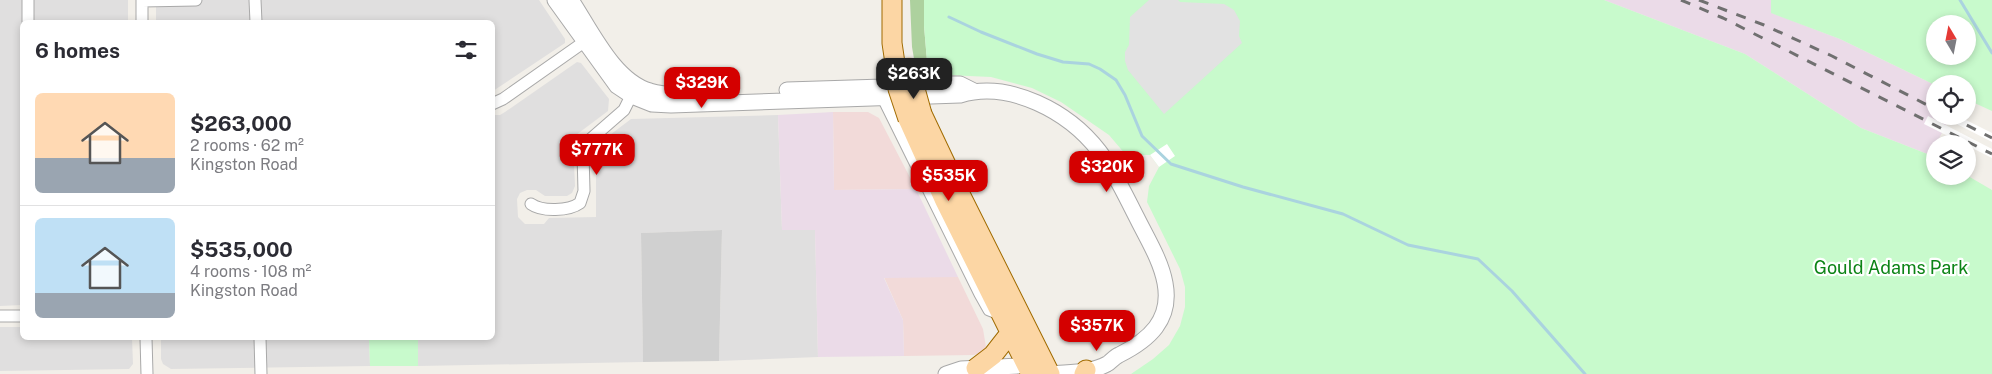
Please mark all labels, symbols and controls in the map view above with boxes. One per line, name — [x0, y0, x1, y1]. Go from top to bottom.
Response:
north arrow — [1926, 15, 1976, 65]
map controls — [1926, 15, 1976, 185]
icon: filters — [452, 36, 480, 64]
text: 6 homes — [35, 38, 120, 63]
pin: $263K — [879, 58, 949, 100]
text: $263K — [887, 64, 941, 83]
pin: $329K — [667, 66, 737, 109]
text: $329K — [675, 73, 729, 92]
button: locate — [1926, 75, 1976, 125]
text: $263,000 — [190, 111, 292, 136]
icon: home — [75, 113, 135, 173]
pin: $777K — [562, 134, 632, 176]
button: layers — [1926, 135, 1976, 185]
text: 2 rooms · 62 m² — [190, 136, 304, 155]
text: $777K — [571, 140, 623, 159]
pin: $320K — [1072, 150, 1142, 193]
text: Kingston Road — [190, 155, 298, 174]
text: $320K — [1080, 157, 1134, 176]
pin: $535K — [914, 160, 984, 202]
text: $535K — [922, 166, 976, 185]
text: $535,000 — [190, 237, 293, 262]
icon: home — [75, 238, 135, 298]
park label: Gould Adams Park — [1814, 257, 1968, 278]
text: 4 rooms · 108 m² — [190, 262, 311, 281]
text: Kingston Road — [190, 281, 298, 300]
pin: $357K — [1062, 310, 1132, 352]
text: $357K — [1070, 316, 1124, 335]

